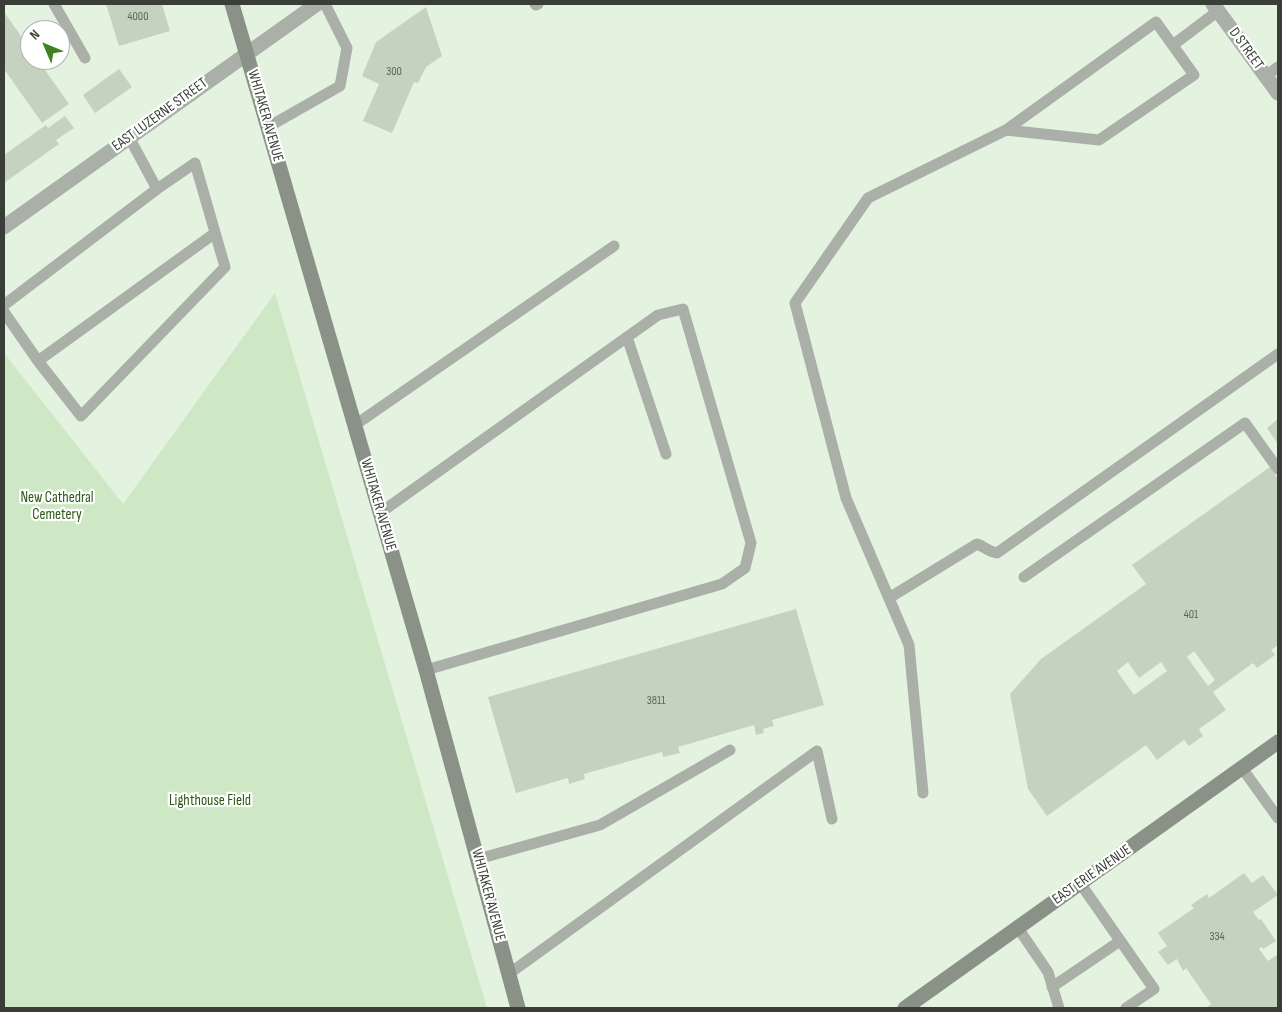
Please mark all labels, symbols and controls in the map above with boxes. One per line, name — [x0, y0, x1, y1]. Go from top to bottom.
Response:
house number: 4000 — [127, 10, 149, 24]
north arrow — [20, 20, 70, 70]
street label: D STREET — [1225, 24, 1267, 74]
text: N — [26, 26, 43, 43]
house number: 300 — [386, 65, 402, 79]
street label: WHITAKER AVENUE — [243, 68, 287, 164]
street label: EAST LUZERNE STREET — [109, 74, 211, 156]
street label: WHITAKER AVENUE — [356, 457, 400, 553]
park label: New Cathedral Cemetery — [20, 489, 94, 524]
house number: 401 — [1184, 608, 1198, 622]
house number: 3811 — [647, 694, 665, 708]
park label: Lighthouse Field — [169, 792, 251, 810]
street label: EAST ERIE AVENUE — [1049, 841, 1135, 909]
street label: WHITAKER AVENUE — [467, 847, 509, 943]
house number: 334 — [1209, 930, 1225, 944]

